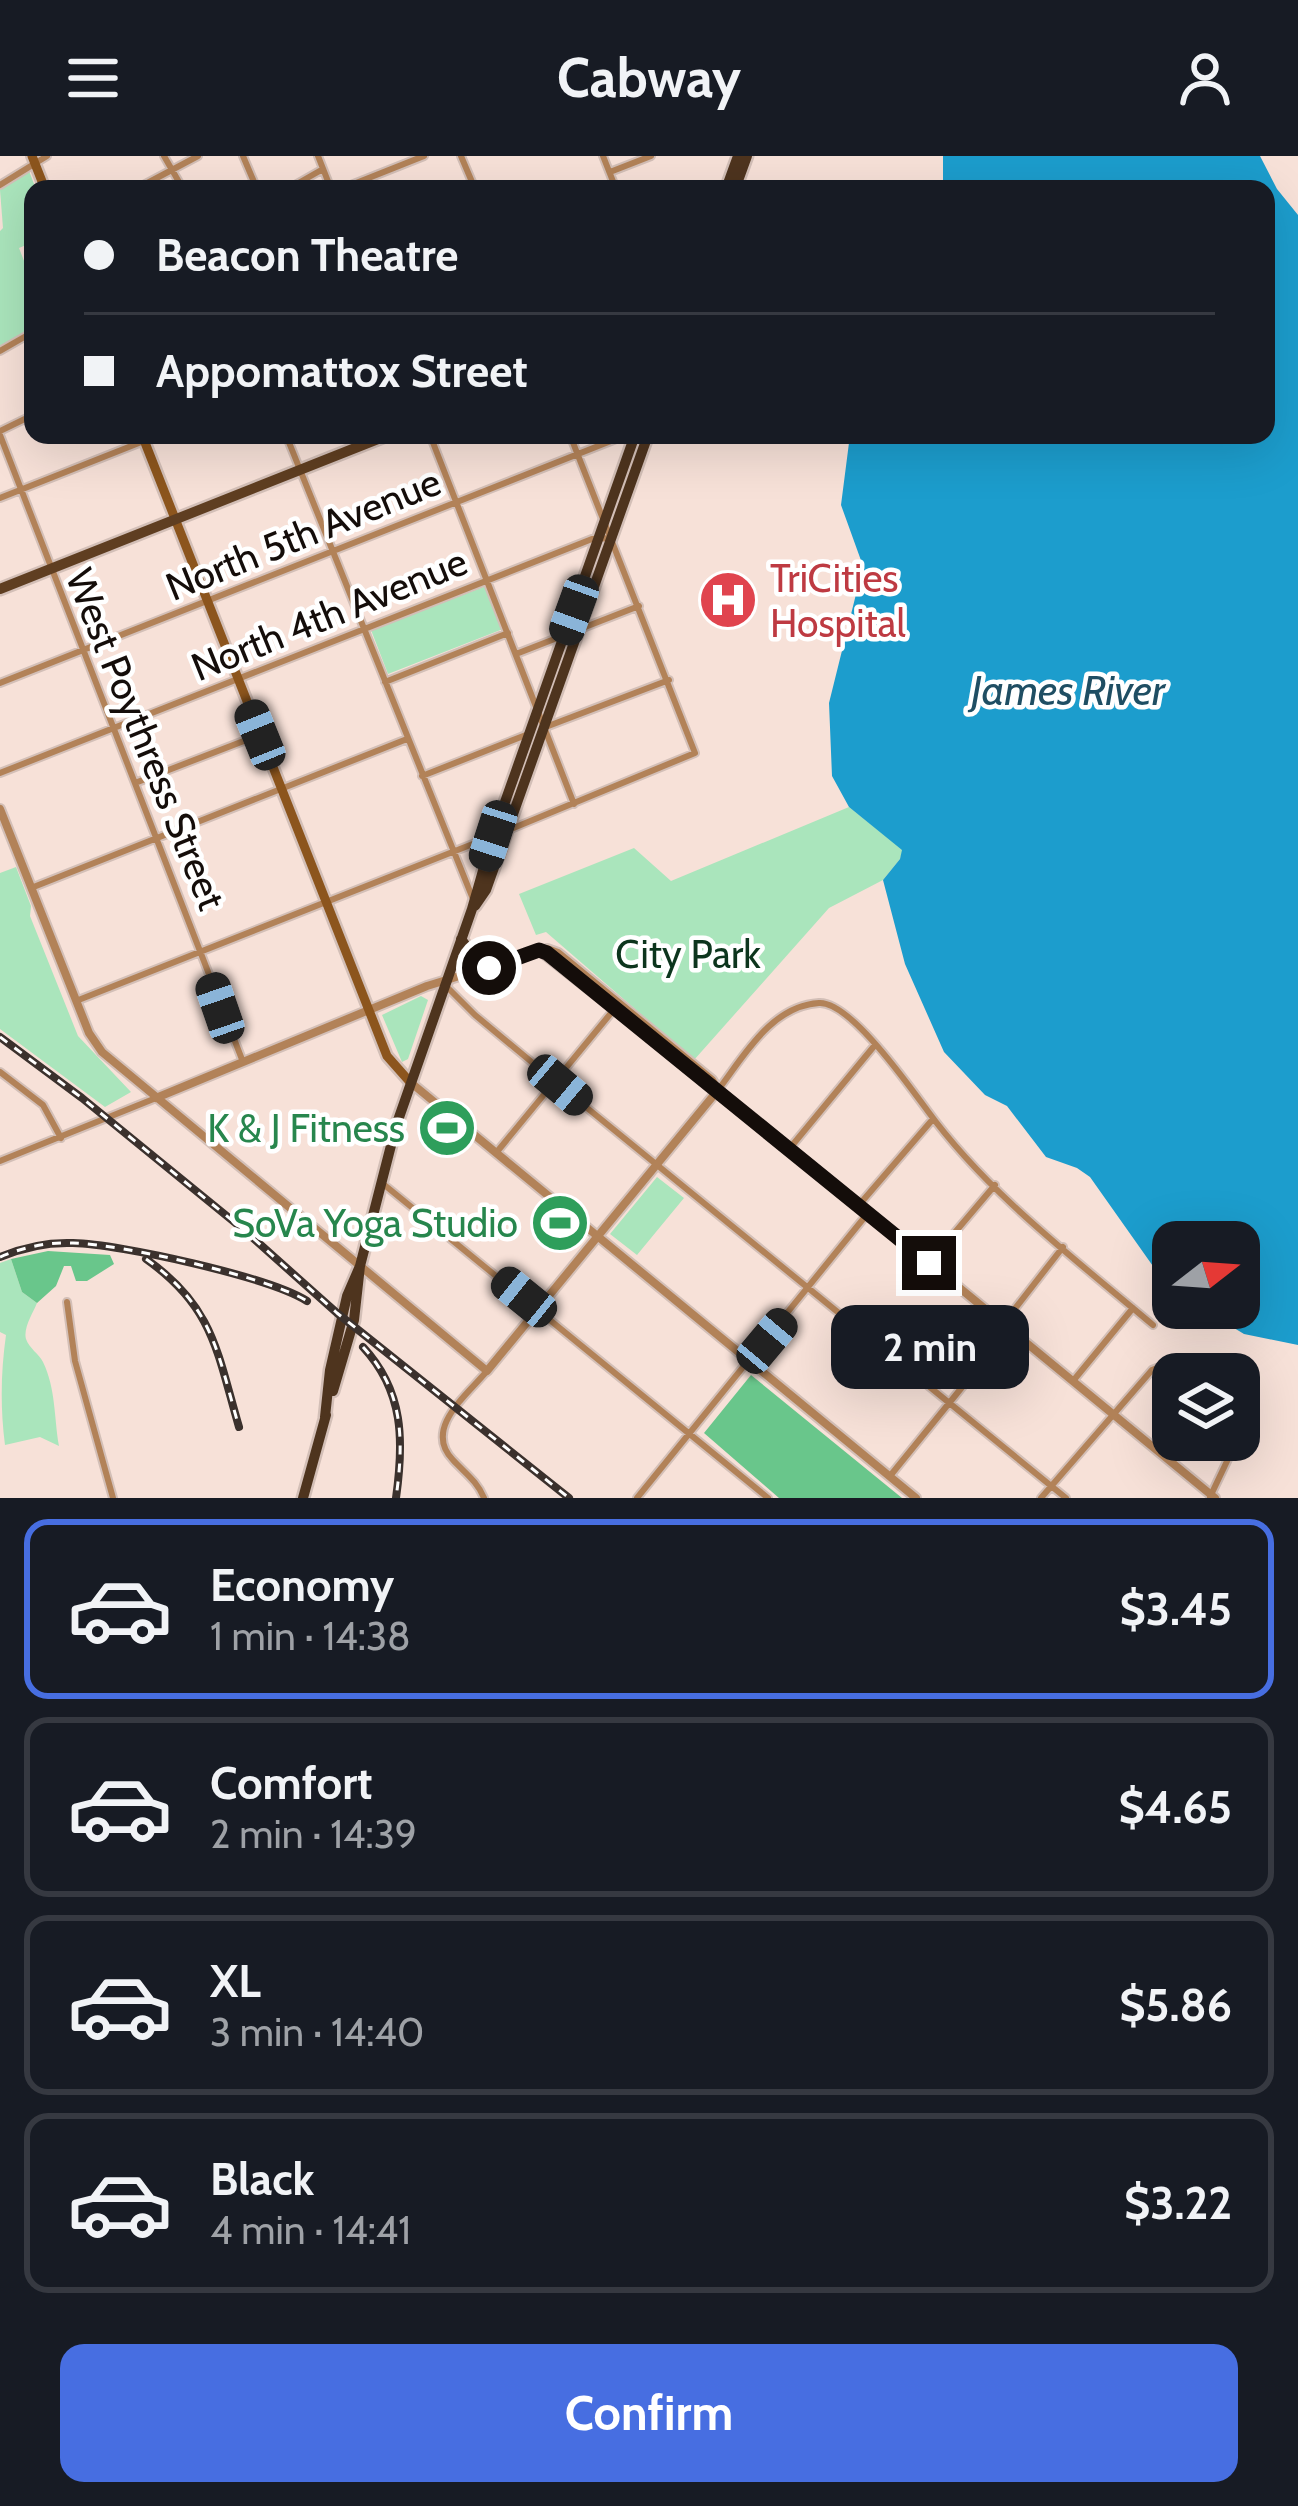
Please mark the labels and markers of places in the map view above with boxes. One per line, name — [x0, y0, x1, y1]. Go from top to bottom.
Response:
place label: TriCities Hospital — [770, 554, 906, 647]
hospital icon: TriCities Hospital — [697, 569, 759, 631]
sports icon: K & J Fitness — [416, 1097, 478, 1159]
place label: K & J Fitness — [207, 1104, 405, 1152]
sports icon: SoVa Yoga Studio — [529, 1192, 591, 1254]
place label: SoVa Yoga Studio — [232, 1199, 518, 1247]

